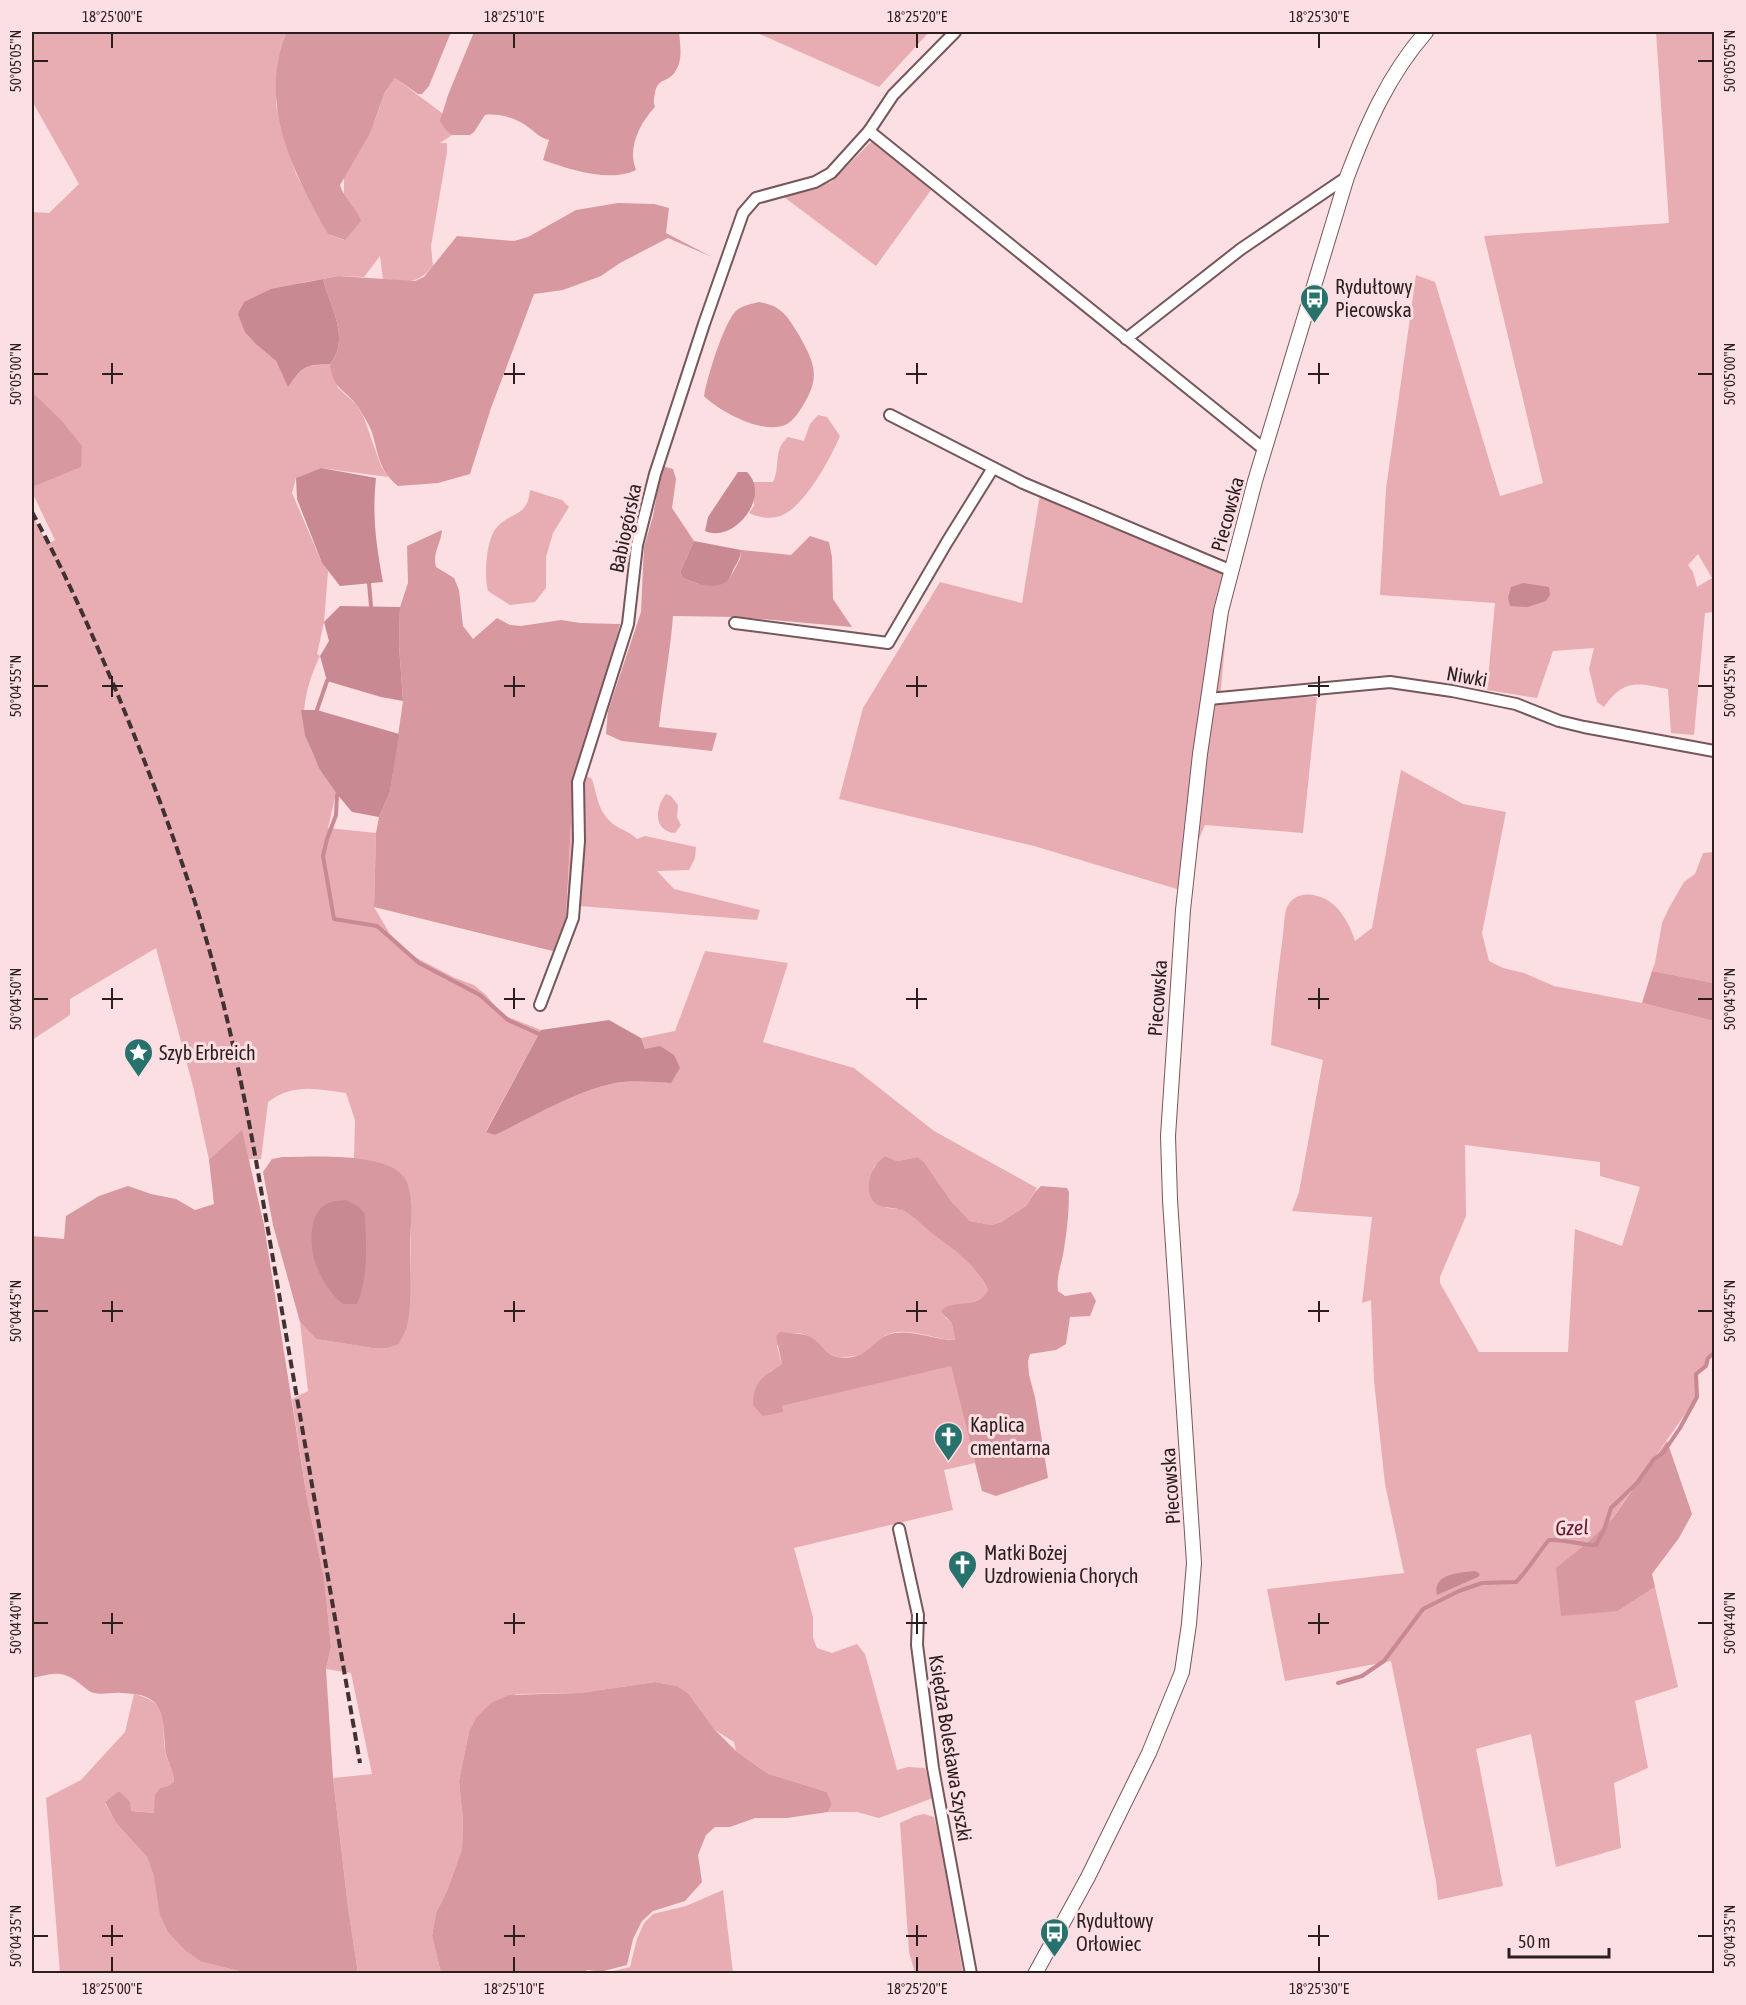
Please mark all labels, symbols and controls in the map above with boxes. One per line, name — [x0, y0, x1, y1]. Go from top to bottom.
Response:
text: 18°25'00"E — [82, 8, 143, 25]
text: 18°25'10"E — [484, 8, 545, 25]
text: 18°25'20"E — [887, 8, 948, 25]
text: 18°25'30"E — [1289, 8, 1350, 25]
text: 50°05'05"N — [7, 30, 24, 92]
text: 50°05'05"N — [1721, 30, 1738, 92]
place label: Rydułtowy Piecowska — [1335, 275, 1412, 321]
bus stop icon: Rydułtowy Piecowska — [1298, 282, 1330, 324]
text: 50°05'00"N — [7, 343, 24, 405]
text: 50°05'00"N — [1721, 343, 1738, 405]
street label: Piecowska — [1206, 474, 1248, 554]
street label: Babiogórska — [604, 481, 646, 575]
text: 50°04'55"N — [7, 655, 24, 717]
text: 50°04'55"N — [1721, 655, 1738, 717]
street label: Niwki — [1445, 661, 1489, 691]
street label: Piecowska — [1143, 959, 1171, 1037]
text: 50°04'50"N — [7, 968, 24, 1030]
text: 50°04'50"N — [1721, 968, 1738, 1030]
place icon: Szyb Erbreich — [122, 1036, 154, 1078]
place label: Szyb Erbreich — [159, 1041, 256, 1064]
text: 50°04'45"N — [7, 1280, 24, 1342]
text: 50°04'45"N — [1721, 1280, 1738, 1342]
place label: Kaplica cmentarna — [970, 1413, 1051, 1459]
church icon: Kaplica cmentarna — [933, 1420, 965, 1462]
street label: Piecowska — [1156, 1447, 1184, 1525]
water label: Gzel — [1555, 1514, 1589, 1540]
place label: Matki Bożej Uzdrowienia Chorych — [984, 1541, 1138, 1587]
church icon: Matki Bożej Uzdrowienia Chorych — [947, 1548, 979, 1590]
text: 50°04'40"N — [7, 1592, 24, 1654]
text: 50°04'40"N — [1721, 1592, 1738, 1654]
street label: Księdza Bolesława Szyszki — [925, 1653, 977, 1843]
text: 50°04'35"N — [7, 1905, 24, 1967]
text: 50°04'35"N — [1721, 1905, 1738, 1967]
place label: Rydułtowy Orłowiec — [1076, 1909, 1153, 1955]
bus stop icon: Rydułtowy Orłowiec — [1039, 1916, 1071, 1958]
scale bar — [1509, 1921, 1610, 1959]
text: 50 m — [1518, 1931, 1550, 1952]
text: 18°25'00"E — [82, 1980, 143, 1997]
text: 18°25'10"E — [484, 1980, 545, 1997]
text: 18°25'20"E — [887, 1980, 948, 1997]
text: 18°25'30"E — [1289, 1980, 1350, 1997]

